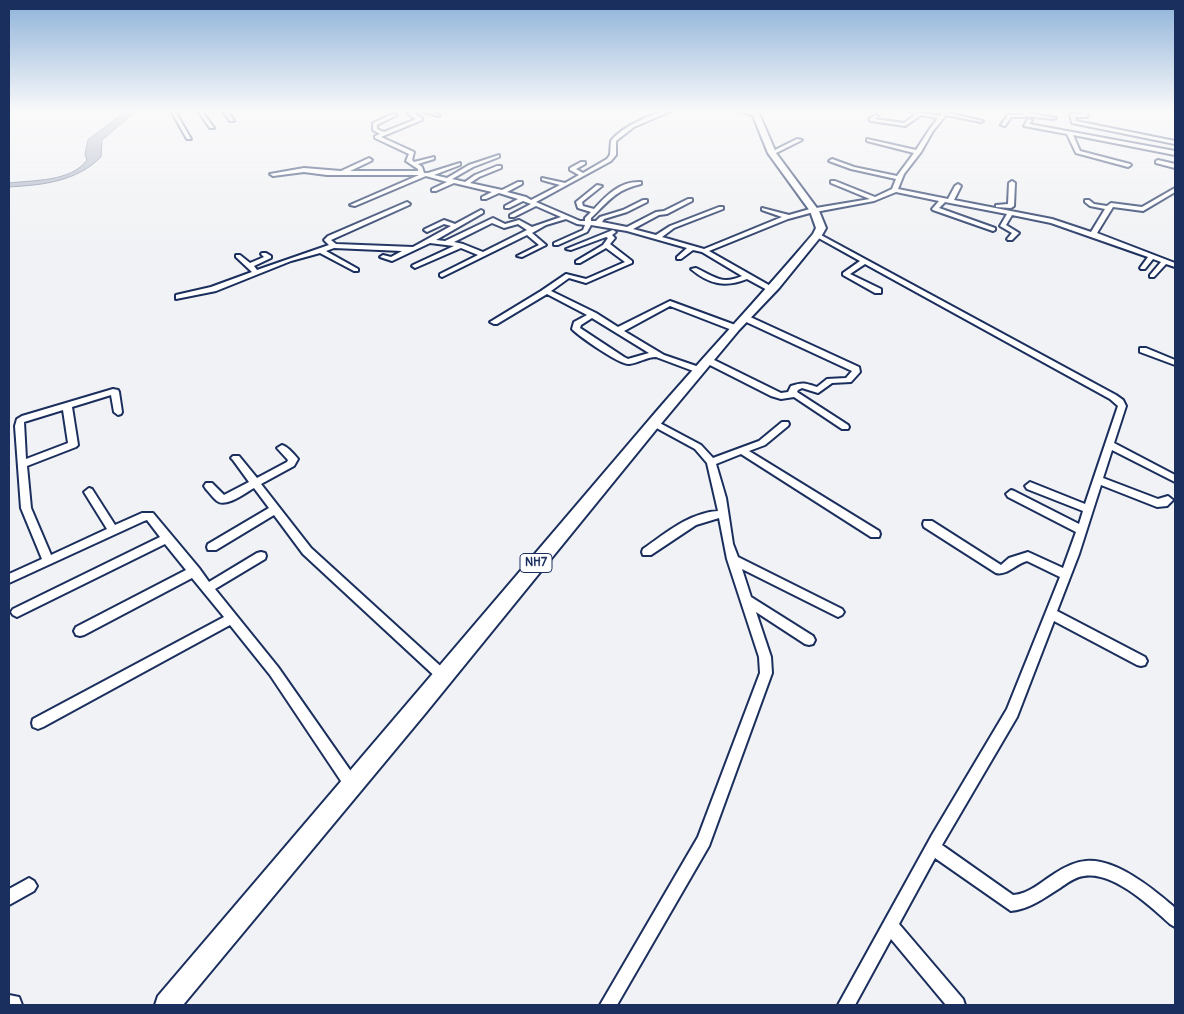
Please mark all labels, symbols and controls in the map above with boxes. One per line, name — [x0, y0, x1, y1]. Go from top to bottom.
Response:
road number: NH7 — [520, 554, 552, 572]

